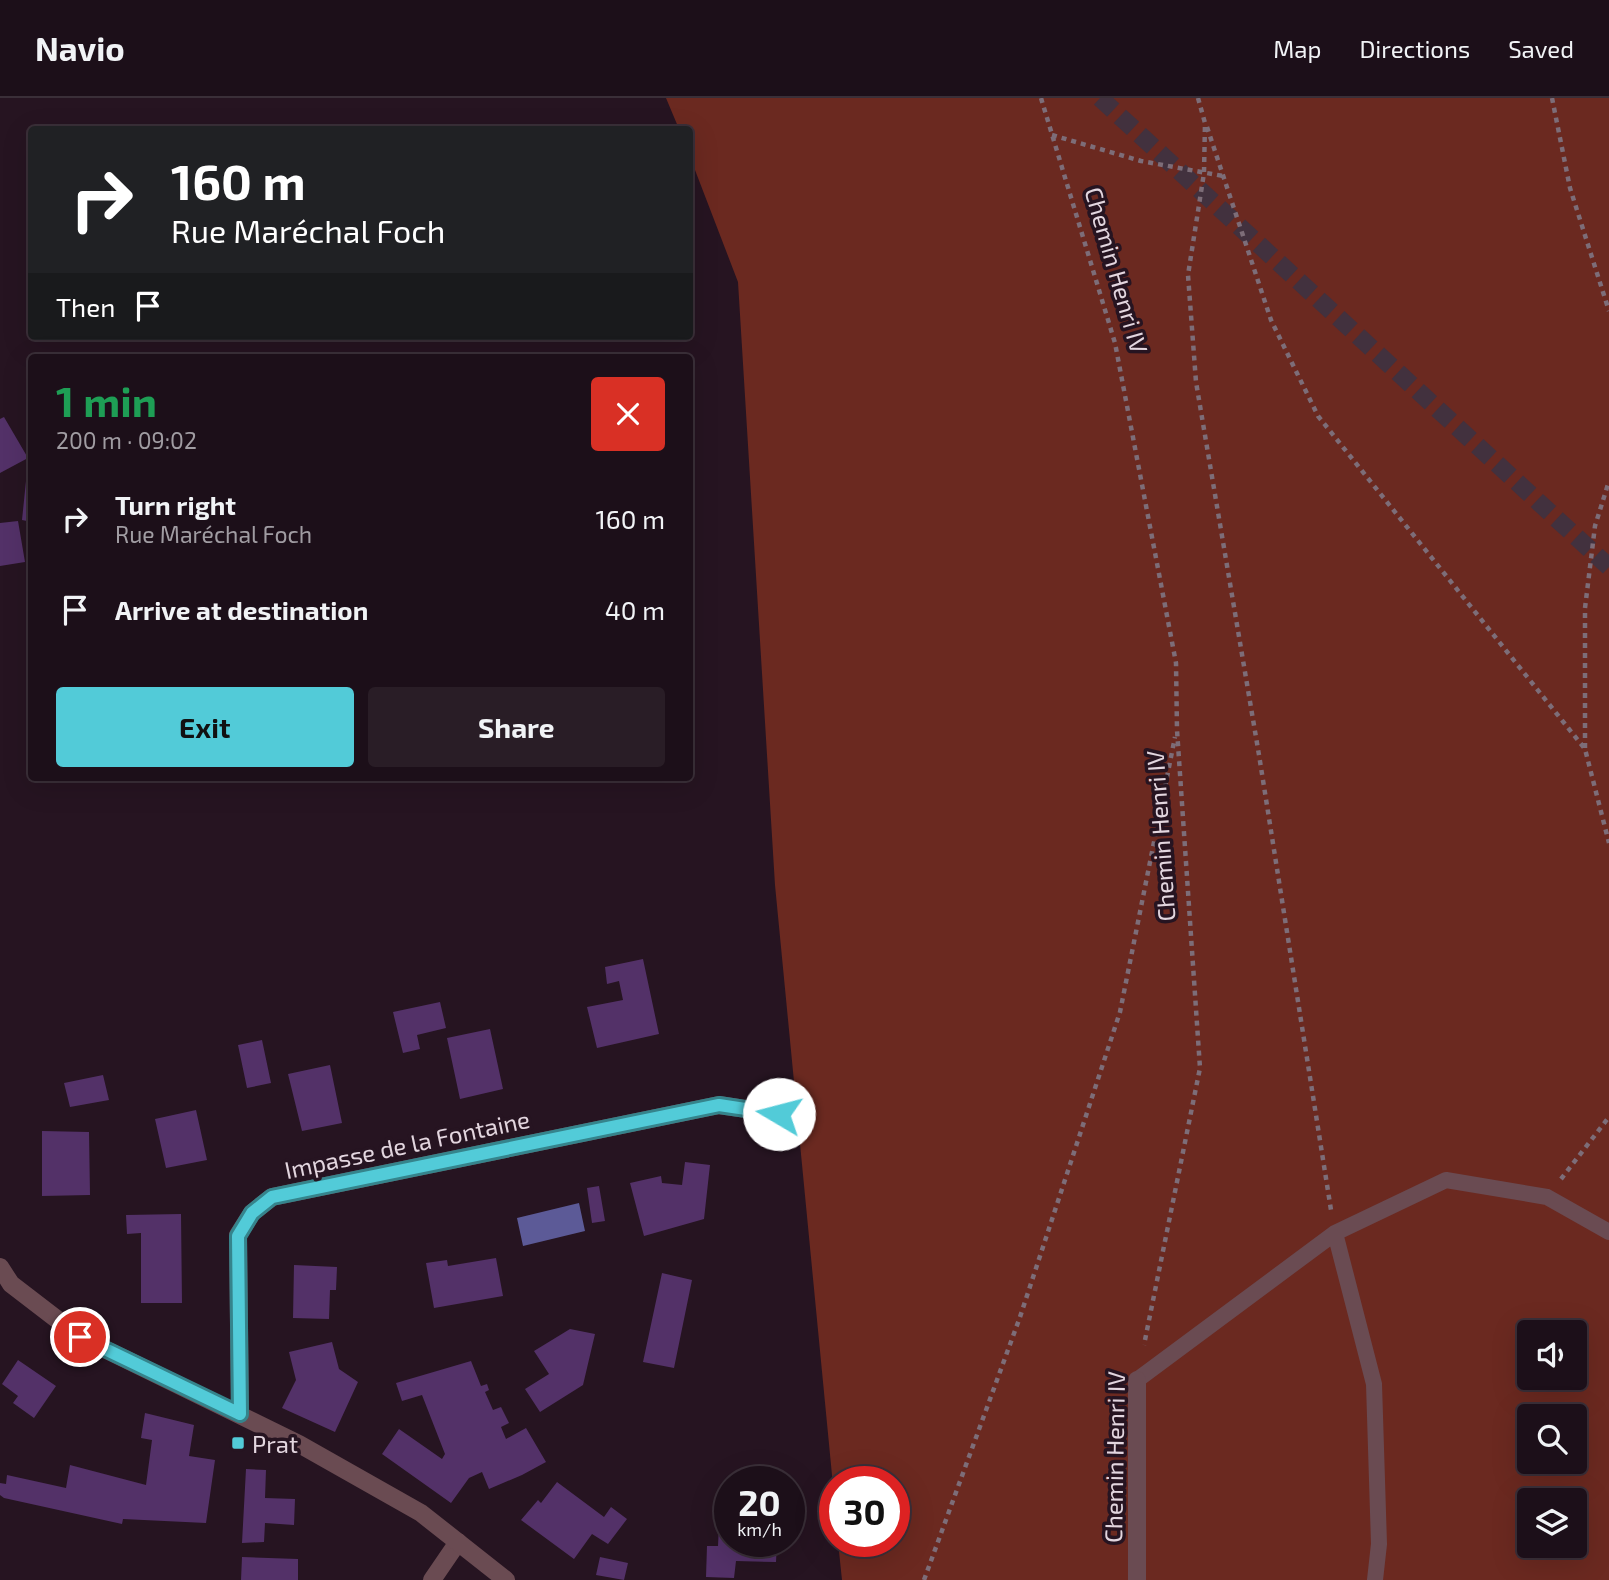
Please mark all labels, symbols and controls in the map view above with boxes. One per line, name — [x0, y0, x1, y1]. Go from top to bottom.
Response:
text: Navio — [35, 28, 125, 68]
text: Map — [1273, 34, 1321, 63]
text: Directions — [1359, 34, 1470, 63]
text: Saved — [1508, 34, 1574, 63]
text: 160 m — [171, 151, 306, 210]
icon: right — [56, 154, 147, 245]
street label: Chemin Henri IV — [1079, 184, 1155, 357]
text: Rue Maréchal Foch — [171, 211, 445, 249]
icon: arrive — [129, 287, 167, 325]
text: Then — [56, 291, 115, 322]
text: 1 min — [56, 375, 157, 425]
button: close — [591, 377, 665, 451]
text: 200 m · 09:02 — [56, 426, 197, 454]
text: Turn right — [115, 489, 236, 520]
icon: right — [56, 500, 94, 538]
text: 160 m — [596, 503, 665, 534]
text: Rue Maréchal Foch — [115, 520, 312, 548]
icon: arrive — [56, 591, 94, 629]
text: Arrive at destination — [115, 594, 368, 625]
text: 40 m — [605, 594, 665, 625]
button: Exit — [56, 687, 354, 767]
button: Share — [368, 687, 665, 767]
street label: Chemin Henri IV — [1140, 749, 1180, 923]
position arrow — [742, 1077, 816, 1151]
street label: Impasse de la Fontaine — [282, 1104, 532, 1184]
pin — [50, 1307, 110, 1367]
icon: arrive — [61, 1318, 99, 1356]
map controls — [1517, 1320, 1587, 1558]
button: sound — [1517, 1320, 1587, 1390]
street label: Chemin Henri IV — [1098, 1371, 1130, 1543]
button: search — [1517, 1404, 1587, 1474]
place label: Prat — [252, 1429, 298, 1458]
marker: Prat — [230, 1435, 246, 1451]
speed limit sign: 30 — [819, 1466, 910, 1557]
text: 20 — [738, 1481, 781, 1523]
button: layers — [1517, 1488, 1587, 1558]
text: km/h — [737, 1518, 782, 1540]

